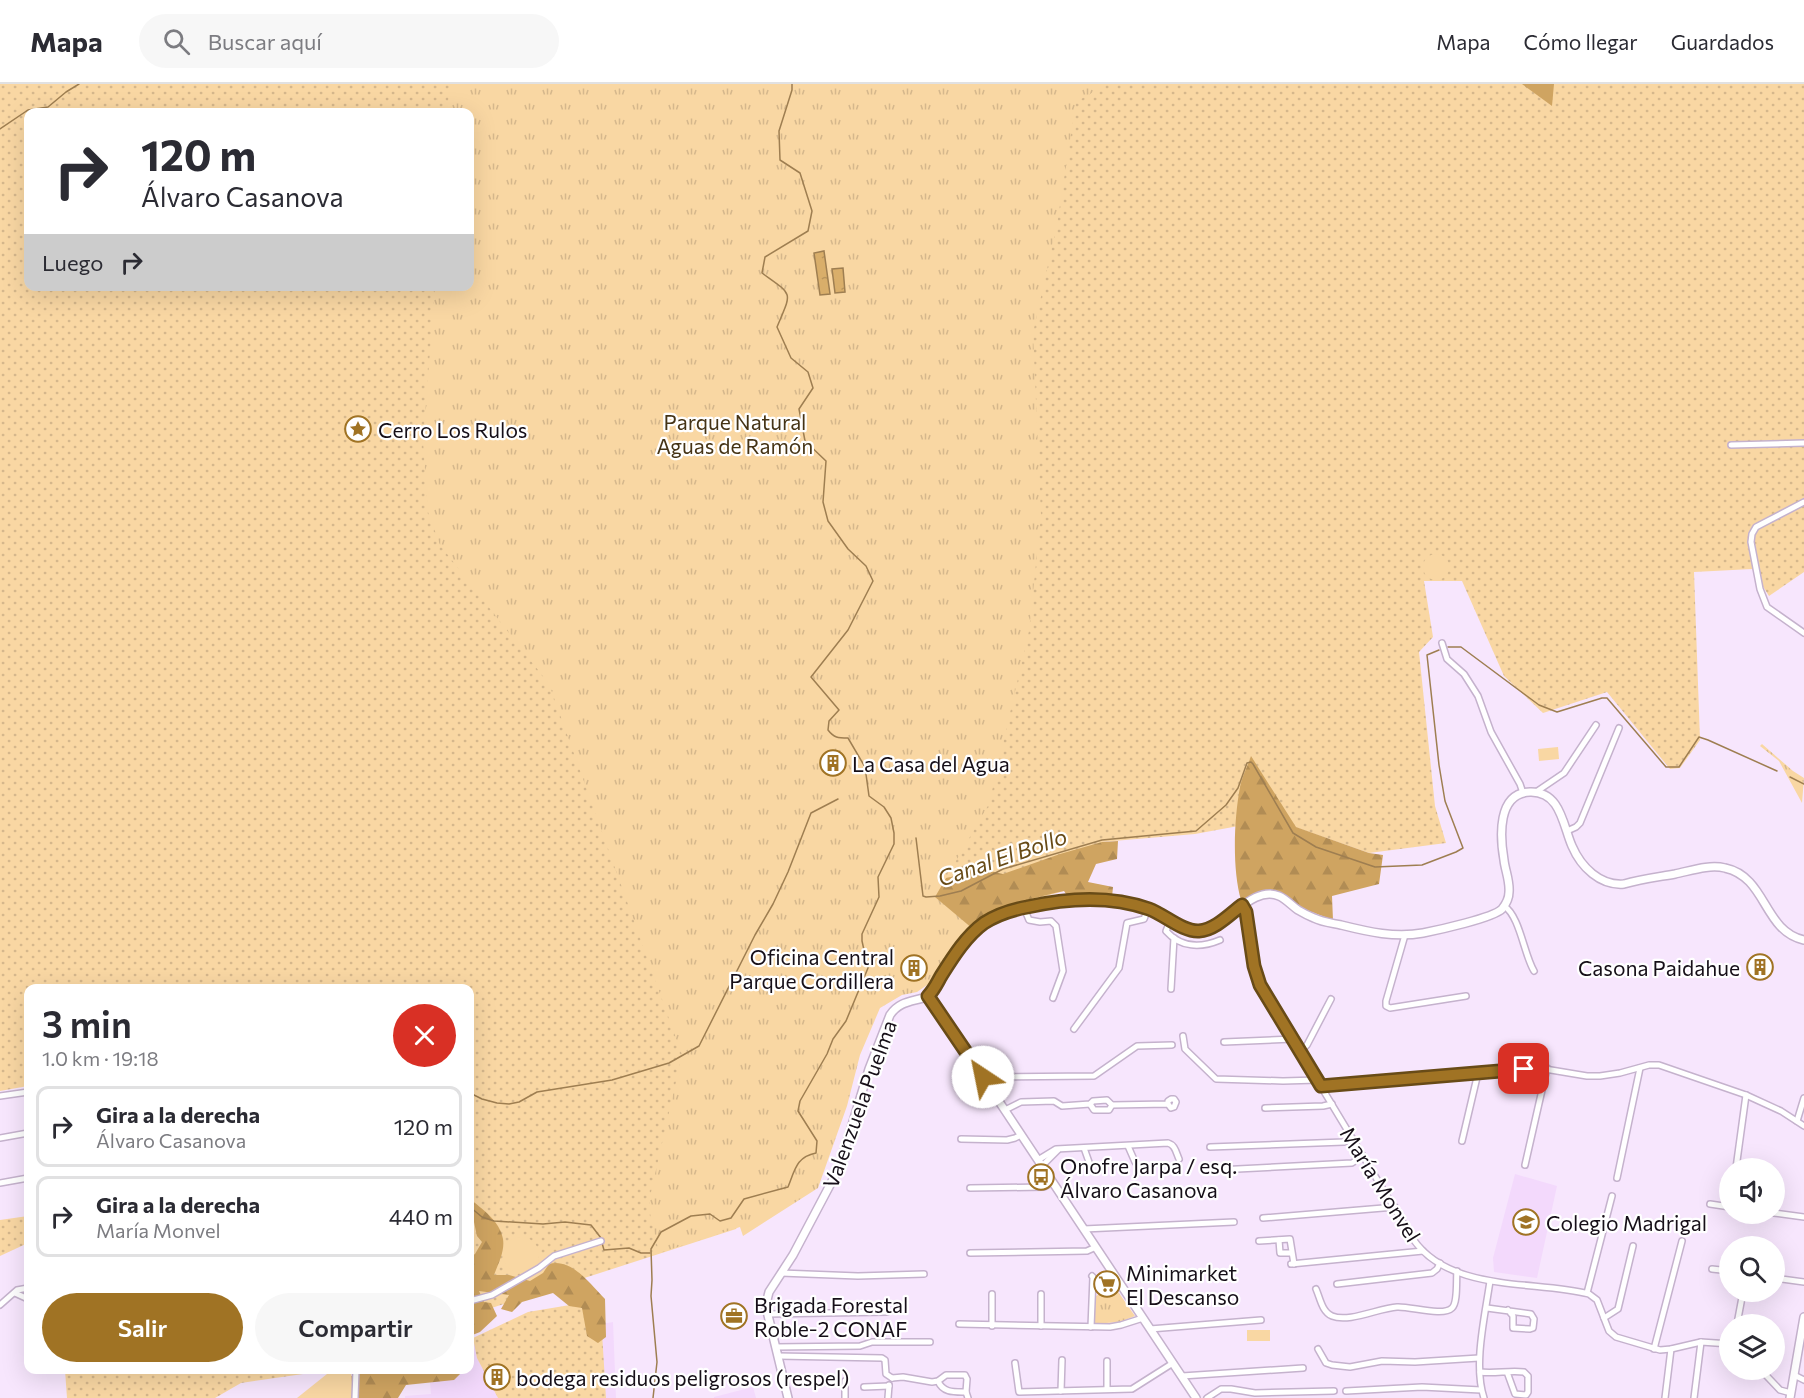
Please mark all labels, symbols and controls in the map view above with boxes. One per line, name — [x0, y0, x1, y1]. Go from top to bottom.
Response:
search box — [139, 14, 559, 68]
text: Mapa — [30, 24, 103, 58]
icon: search — [160, 25, 193, 58]
text: Buscar aquí — [208, 28, 322, 55]
text: Mapa — [1436, 29, 1491, 54]
text: Cómo llegar — [1524, 29, 1638, 54]
text: Guardados — [1671, 29, 1774, 54]
text: 120 m — [141, 128, 256, 180]
icon: right — [42, 132, 120, 210]
text: Álvaro Casanova — [141, 180, 344, 213]
icon: right — [115, 246, 148, 279]
text: Luego — [42, 249, 103, 276]
park label: Parque Natural Aguas de Ramón — [657, 409, 813, 458]
place icon: Cerro Los Rulos — [343, 414, 373, 444]
place label: Cerro Los Rulos — [378, 417, 527, 442]
building icon: La Casa del Agua — [818, 748, 848, 778]
place label: La Casa del Agua — [852, 751, 1010, 776]
water label: Canal El Bollo — [934, 822, 1070, 892]
place label: Oficina Central Parque Cordillera — [729, 944, 894, 993]
building icon: Casona Paidahue — [1745, 952, 1775, 982]
building icon: Oficina Central Parque Cordillera — [899, 953, 929, 983]
place label: Casona Paidahue — [1578, 955, 1740, 980]
text: 3 min — [42, 1001, 132, 1045]
button: close — [393, 1004, 456, 1067]
street label: Valenzuela Puelma — [817, 1017, 901, 1191]
pin — [1498, 1043, 1549, 1094]
position arrow — [951, 1045, 1015, 1109]
text: 1.0 km · 19:18 — [42, 1046, 159, 1070]
icon: arrive — [1507, 1052, 1540, 1085]
text: Gira a la derecha — [96, 1101, 260, 1128]
icon: right — [45, 1110, 78, 1143]
text: 120 m — [394, 1113, 453, 1140]
street label: María Monvel — [1336, 1122, 1426, 1246]
text: Álvaro Casanova — [96, 1128, 246, 1152]
place label: Onofre Jarpa / esq. Álvaro Casanova — [1060, 1153, 1237, 1202]
map controls — [1719, 1158, 1785, 1380]
button: sound — [1719, 1158, 1785, 1224]
bus stop icon: Onofre Jarpa / esq. Álvaro Casanova — [1026, 1162, 1056, 1192]
text: Gira a la derecha — [96, 1191, 260, 1218]
icon: right — [45, 1200, 78, 1233]
text: 440 m — [389, 1203, 453, 1230]
school or university icon: Colegio Madrigal — [1511, 1207, 1541, 1237]
place label: Colegio Madrigal — [1546, 1210, 1707, 1235]
text: María Monvel — [96, 1218, 221, 1242]
button: search — [1719, 1236, 1785, 1302]
place label: Minimarket El Descanso — [1126, 1260, 1239, 1309]
supermarket icon: Minimarket El Descanso — [1092, 1269, 1122, 1299]
place label: Brigada Forestal Roble-2 CONAF — [754, 1292, 908, 1341]
button: Salir — [42, 1293, 243, 1362]
button: Compartir — [255, 1293, 456, 1362]
office icon: Brigada Forestal Roble-2 CONAF — [719, 1301, 749, 1331]
button: layers — [1719, 1314, 1785, 1380]
building icon: bodega residuos peligrosos (respel) — [482, 1362, 512, 1392]
place label: bodega residuos peligrosos (respel) — [516, 1365, 849, 1390]

